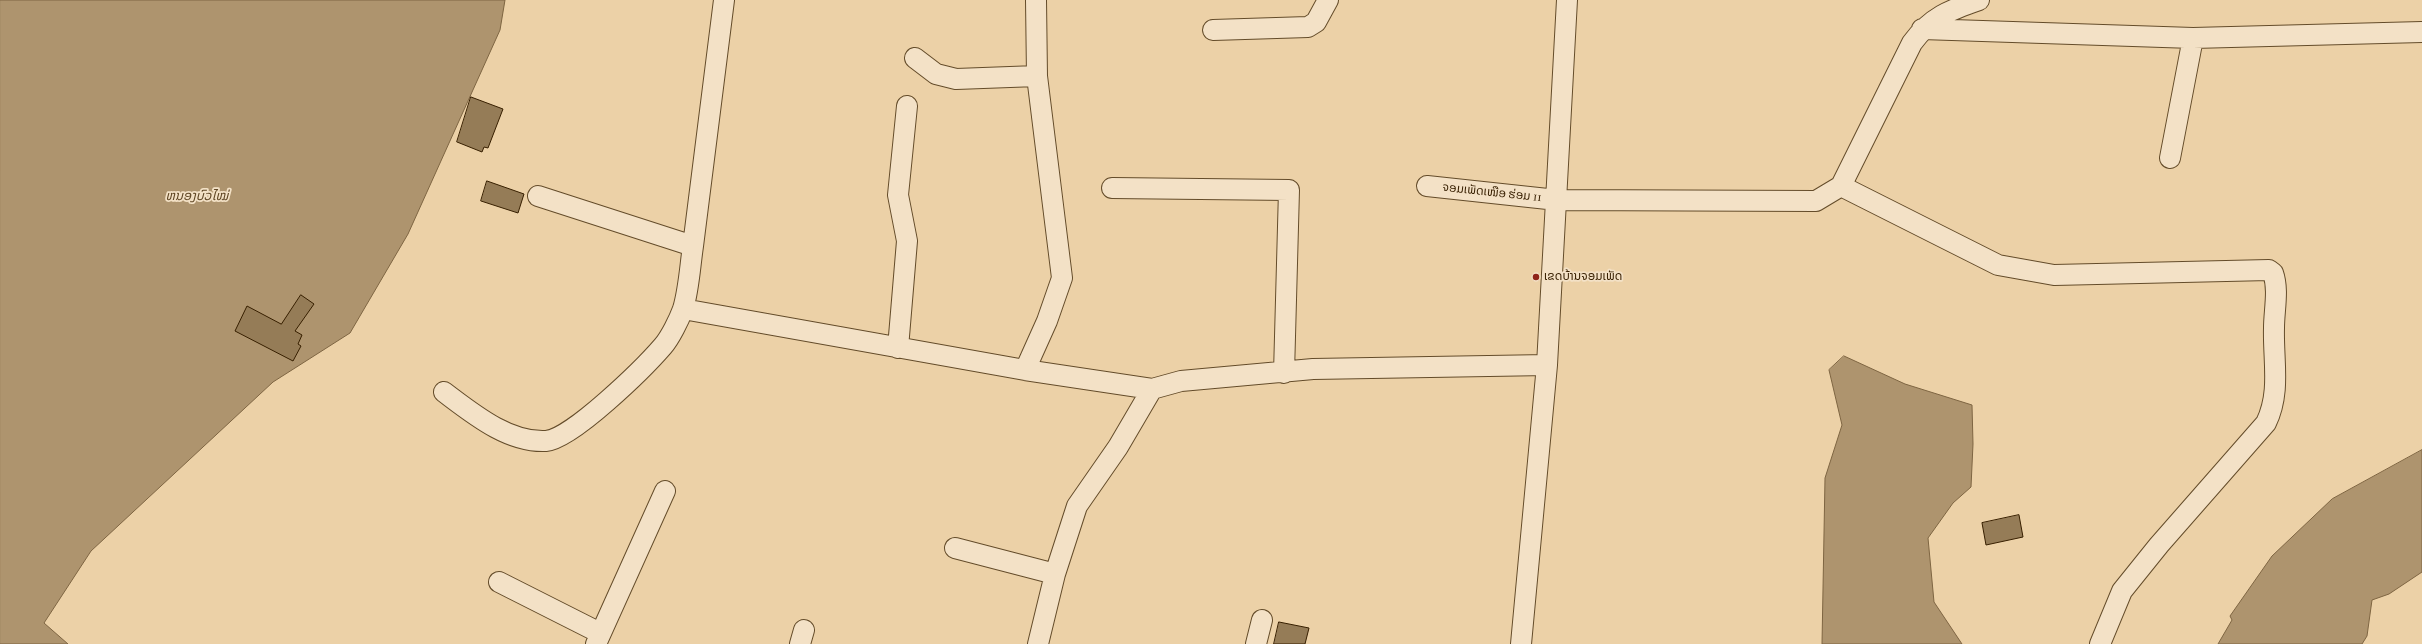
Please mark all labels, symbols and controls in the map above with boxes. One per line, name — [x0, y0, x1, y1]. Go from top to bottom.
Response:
street label: ຈອມເພັດເໜືອ ຮ່ອມ 11 — [1442, 181, 1542, 205]
water label: ຫນອງບົວໄໝ່ — [166, 189, 228, 205]
place label: ເຂດບ້ານຈອມເພັດ — [1544, 270, 1622, 284]
marker: ເຂດບ້ານຈອມເພັດ — [1531, 272, 1541, 282]

